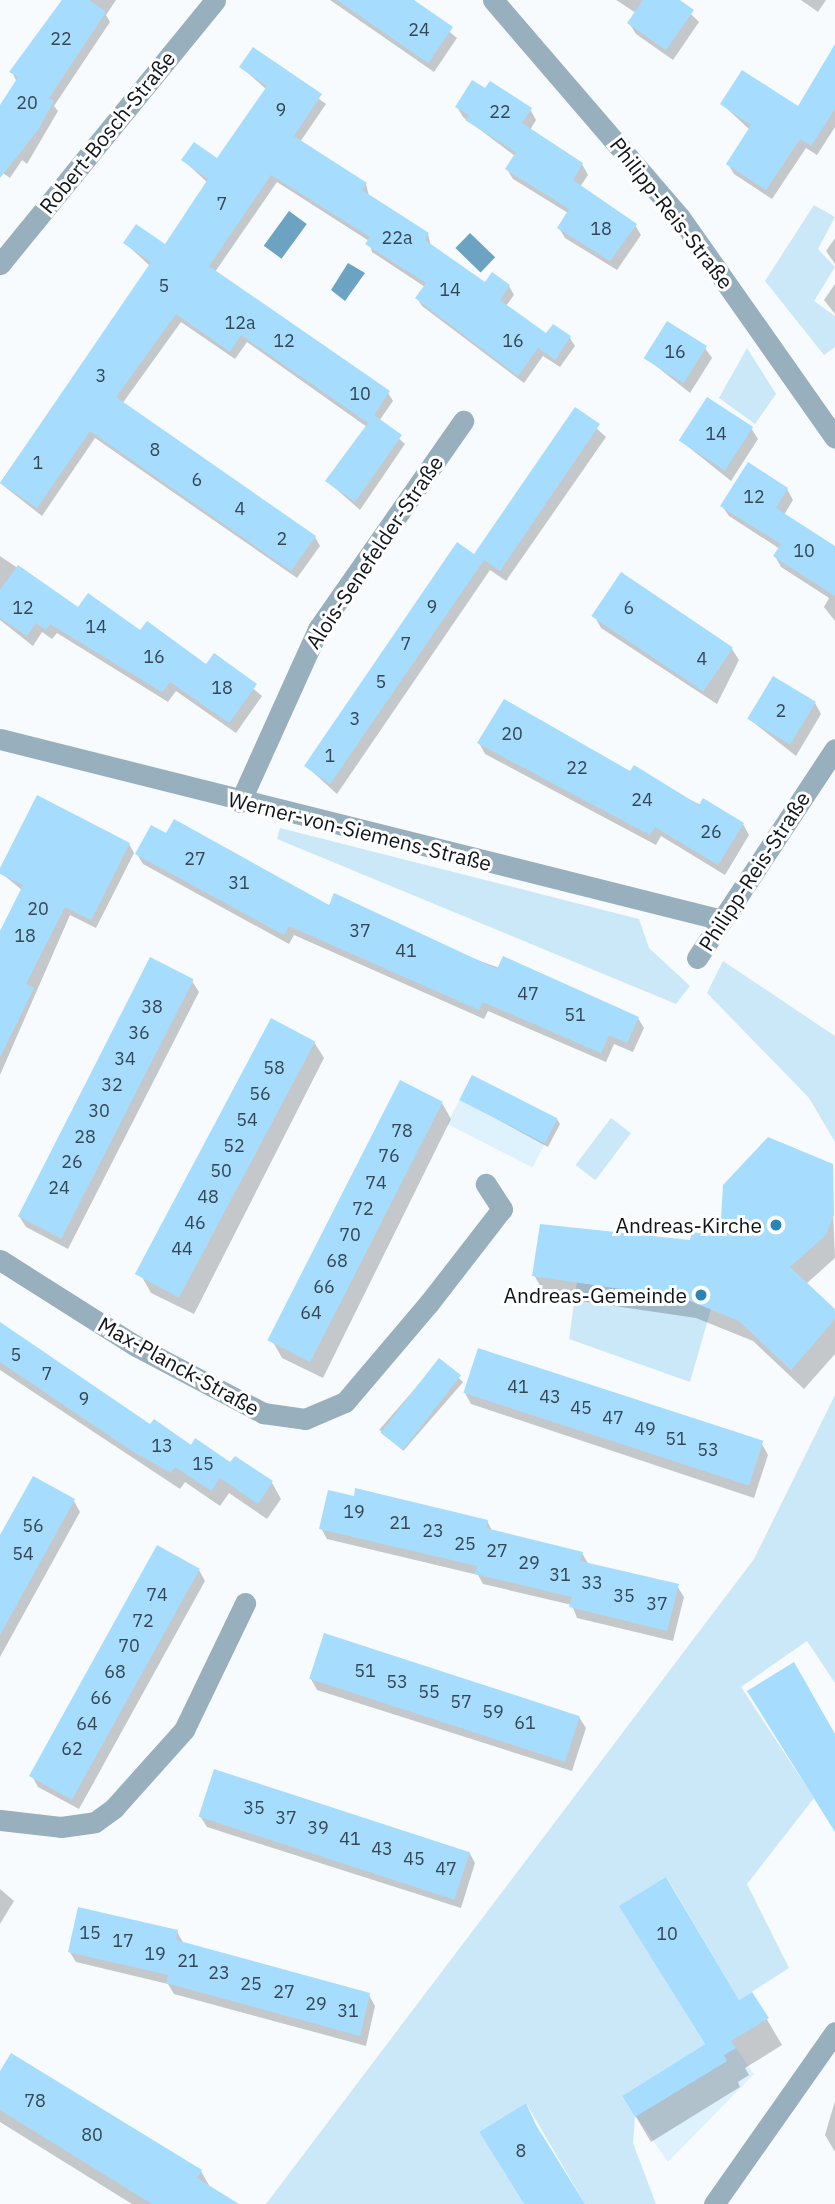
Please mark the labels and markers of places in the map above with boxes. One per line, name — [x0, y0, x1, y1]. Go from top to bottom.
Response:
place label: Andreas-Kirche — [616, 1212, 762, 1238]
marker: Andreas-Kirche — [768, 1217, 784, 1233]
place label: Andreas-Gemeinde — [504, 1282, 687, 1308]
marker: Andreas-Gemeinde — [693, 1287, 709, 1303]

